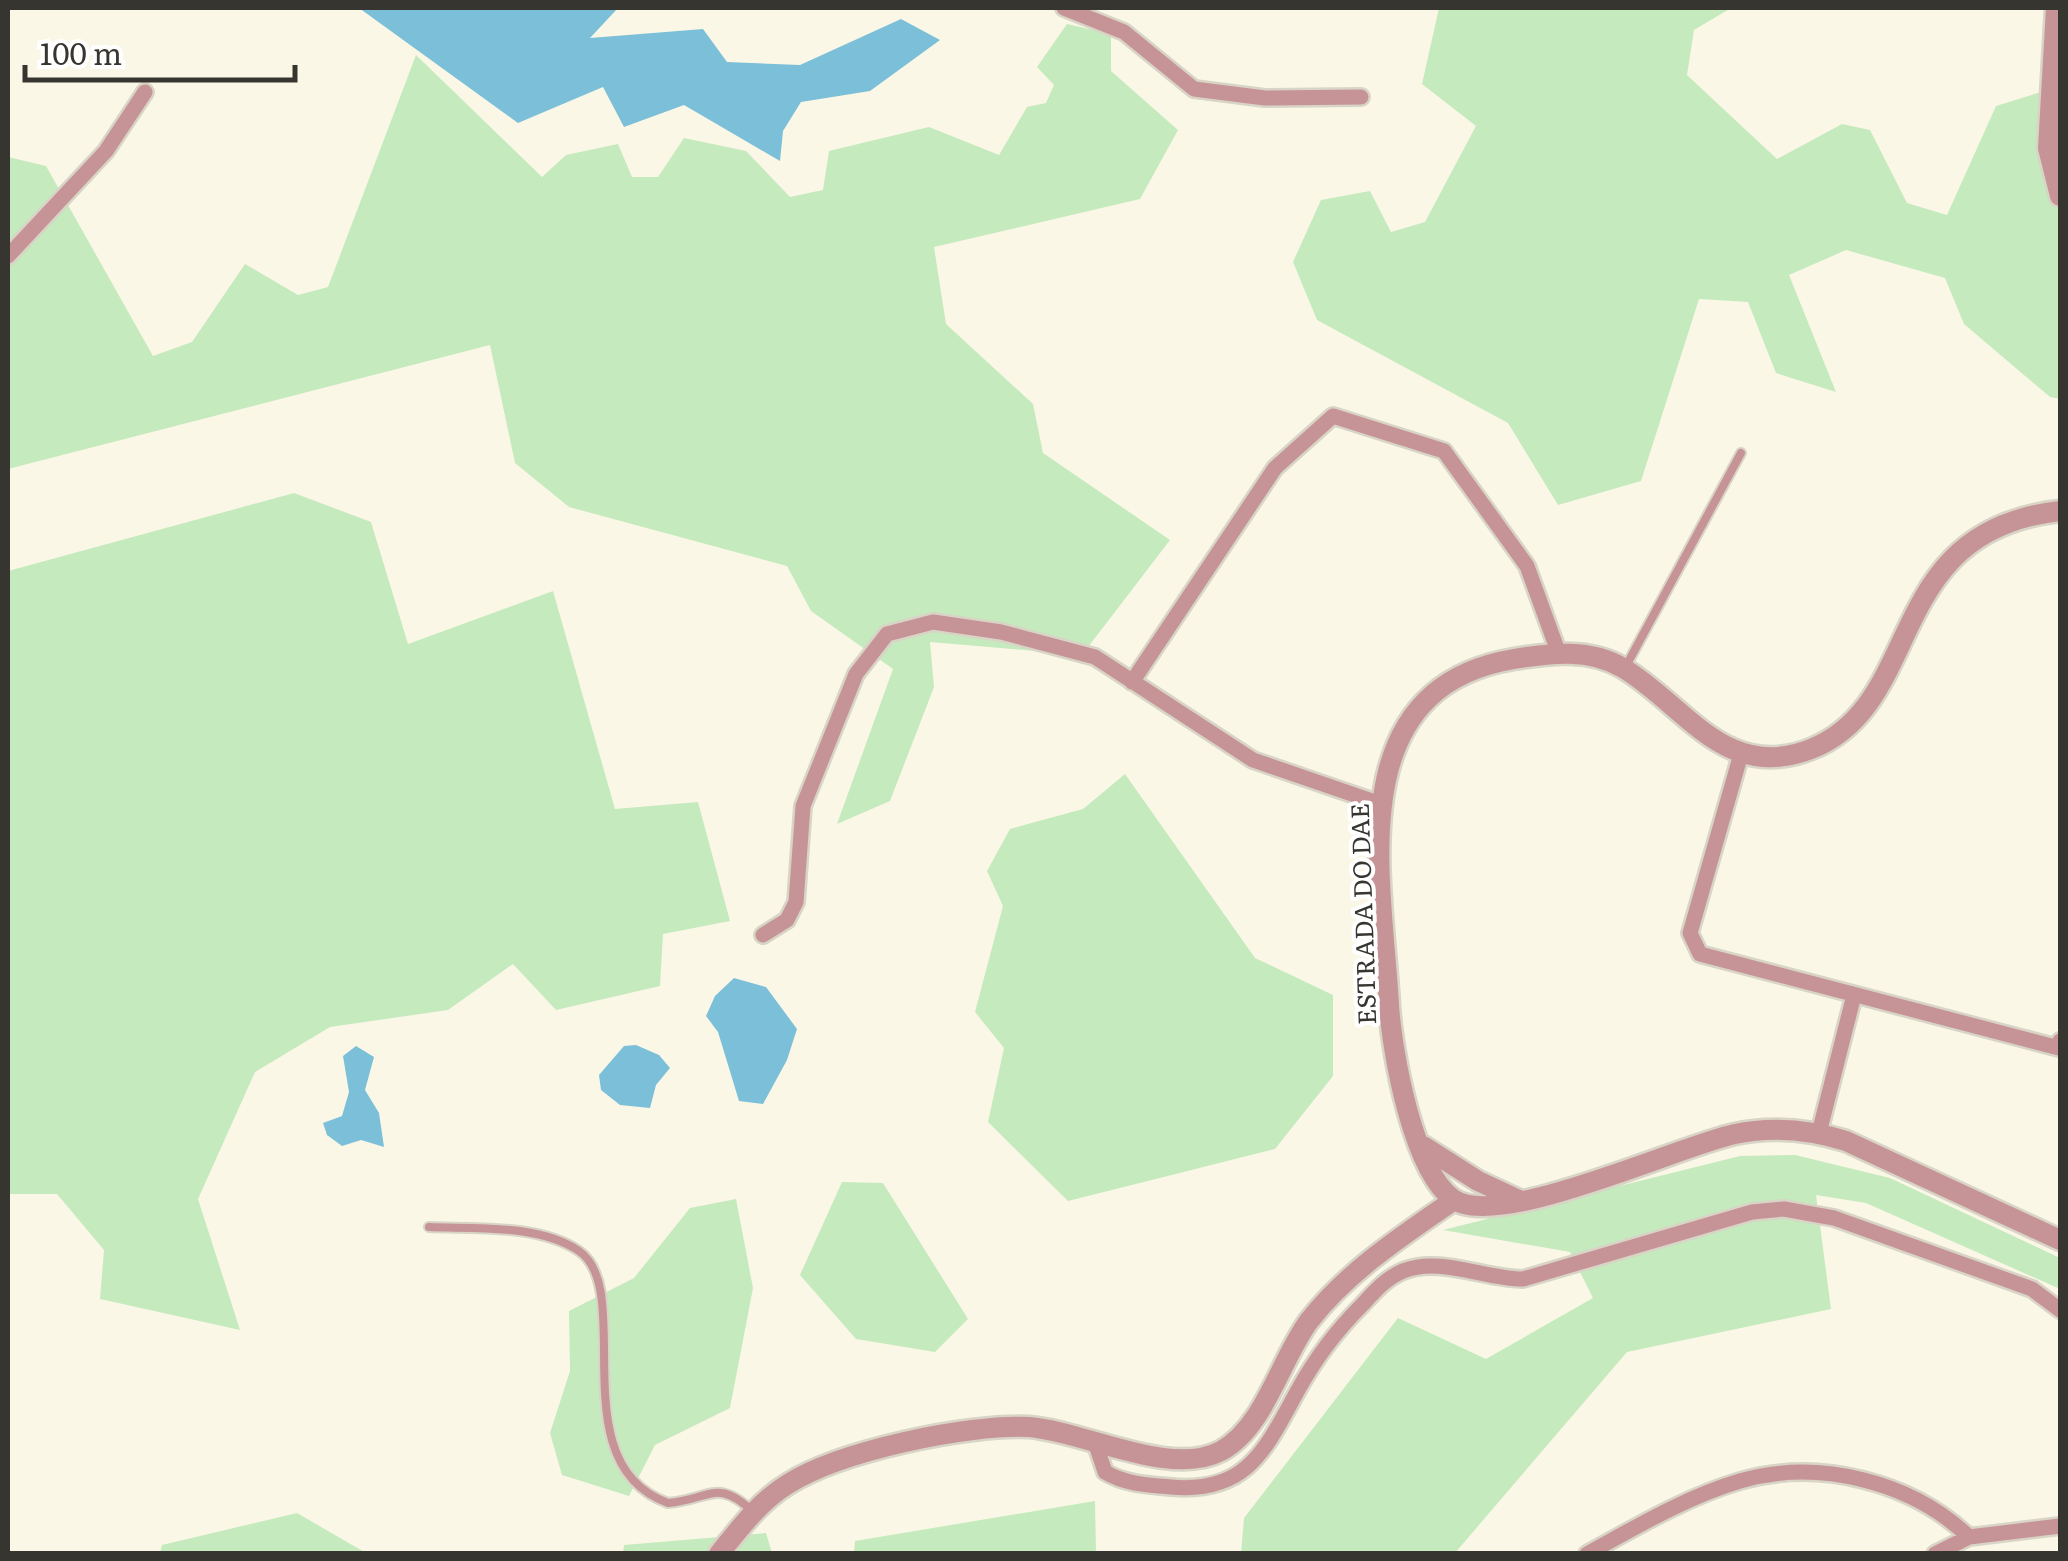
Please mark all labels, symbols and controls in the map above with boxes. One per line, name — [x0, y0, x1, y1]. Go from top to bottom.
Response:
scale bar — [25, 20, 295, 82]
text: 100 m — [40, 30, 122, 74]
street label: ESTRADA DO DAE — [1340, 802, 1384, 1026]

